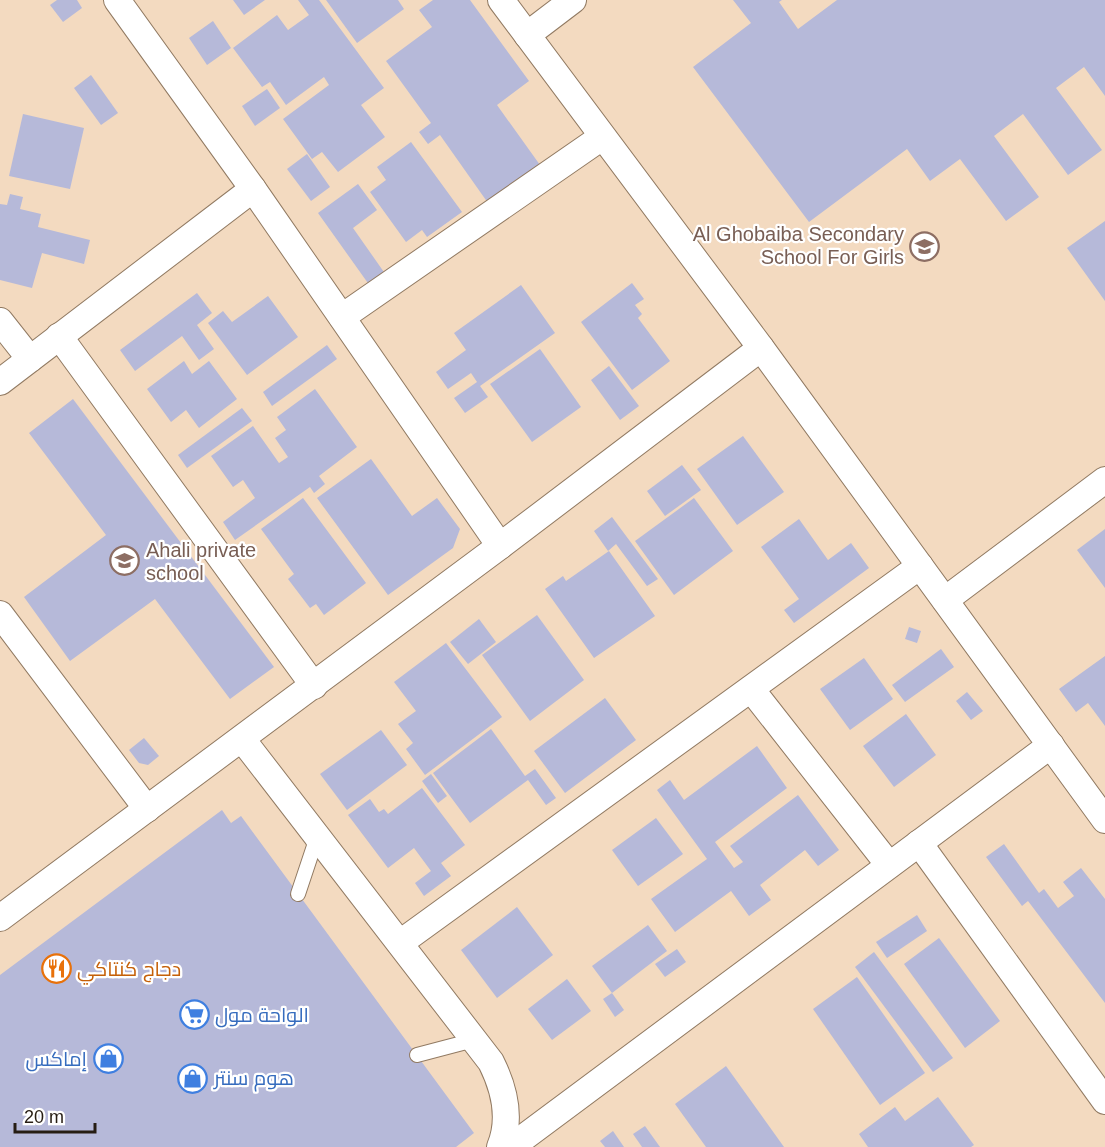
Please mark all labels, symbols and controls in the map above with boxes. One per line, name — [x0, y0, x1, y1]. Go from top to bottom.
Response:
place label: Al Ghobaiba Secondary School For Girls — [693, 223, 904, 268]
school or university icon: Al Ghobaiba Secondary School For Girls — [909, 230, 941, 262]
place label: Ahali private school — [146, 539, 256, 584]
school or university icon: Ahali private school — [109, 545, 141, 577]
restaurant icon: دجاج كنتاكي — [40, 953, 72, 985]
place label: دجاج كنتاكي — [77, 958, 181, 985]
supermarket icon: الواحة مول — [178, 999, 210, 1031]
place label: الواحة مول — [215, 1004, 309, 1028]
shop icon: إماكس — [92, 1043, 124, 1075]
place label: إماكس — [25, 1048, 87, 1072]
shop icon: هوم سنتر — [177, 1062, 209, 1094]
place label: هوم سنتر — [213, 1067, 294, 1092]
scale bar — [15, 1096, 94, 1134]
text: 20 m — [24, 1107, 64, 1127]

